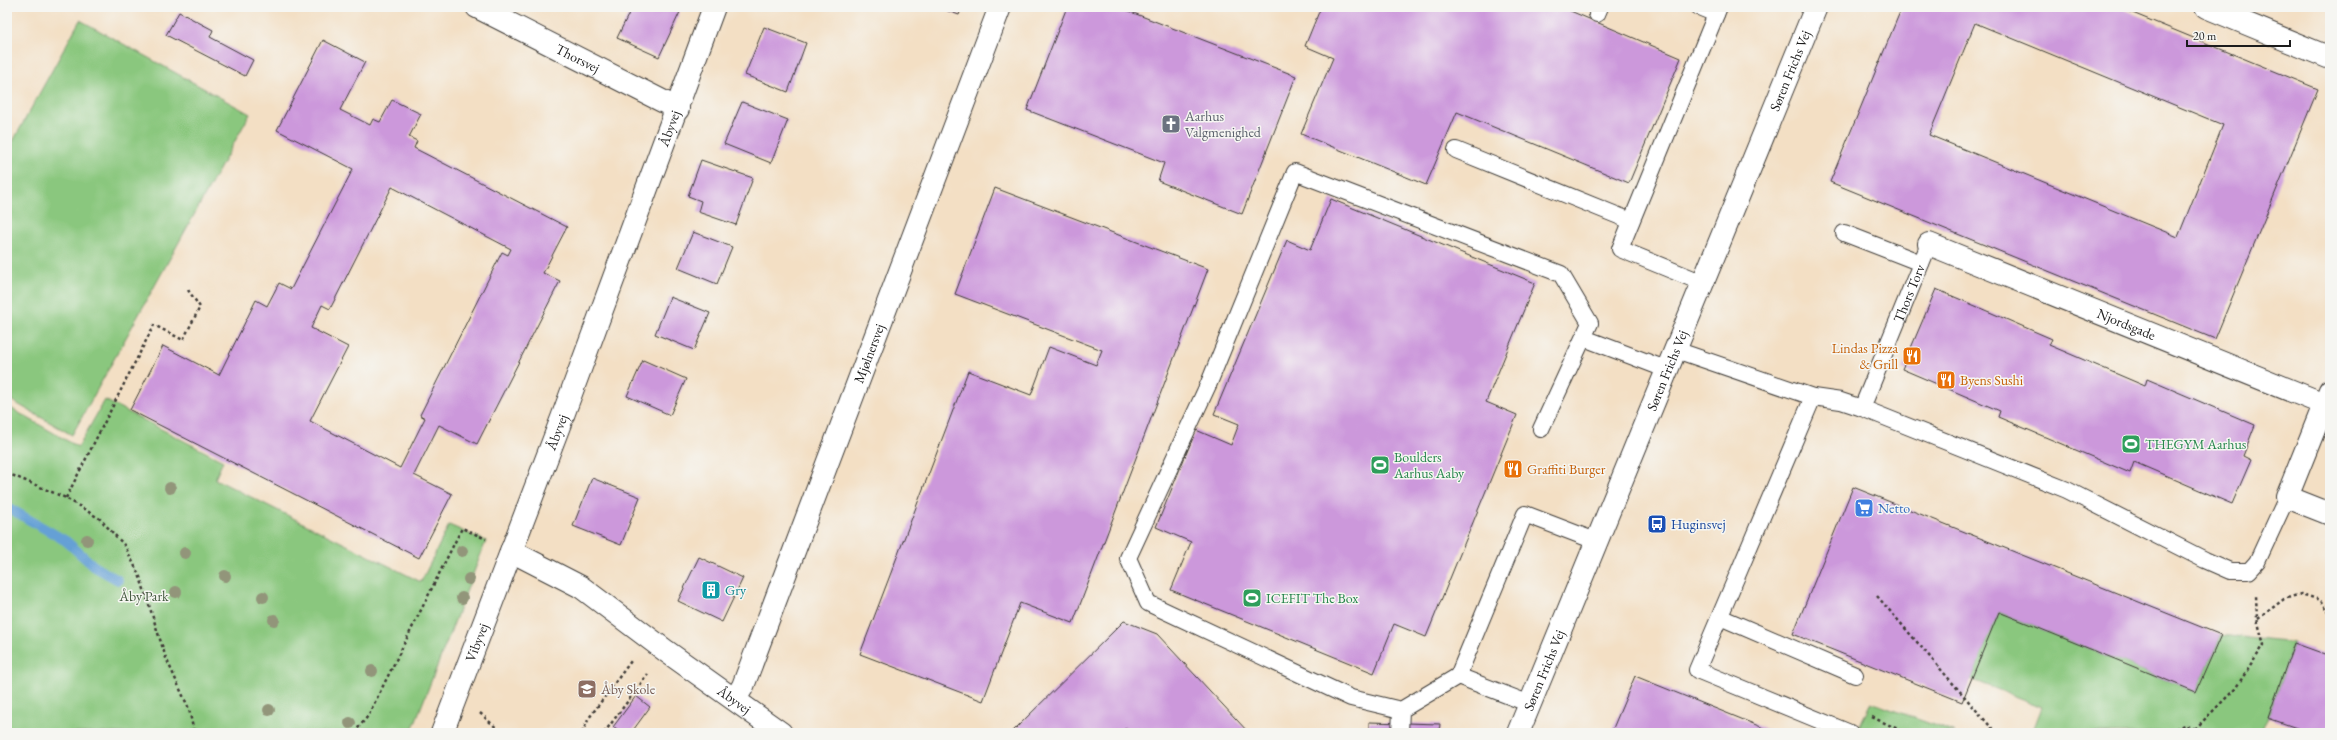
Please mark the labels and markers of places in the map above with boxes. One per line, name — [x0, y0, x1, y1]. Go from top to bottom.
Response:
place label: Aarhus Valgmenighed — [1184, 107, 1262, 141]
church icon: Aarhus Valgmenighed — [1160, 113, 1182, 135]
place label: Lindas Pizza & Grill — [1832, 339, 1899, 373]
restaurant icon: Lindas Pizza & Grill — [1901, 345, 1923, 367]
restaurant icon: Byens Sushi — [1935, 369, 1957, 391]
place label: Byens Sushi — [1960, 371, 2024, 389]
sports icon: THEGYM Aarhus — [2120, 433, 2142, 455]
place label: THEGYM Aarhus — [2145, 435, 2247, 453]
place label: Boulders Aarhus Aaby — [1393, 448, 1465, 482]
sports icon: Boulders Aarhus Aaby — [1369, 454, 1391, 476]
restaurant icon: Graffiti Burger — [1502, 458, 1524, 480]
place label: Graffiti Burger — [1527, 460, 1606, 478]
supermarket icon: Netto — [1853, 497, 1875, 519]
place label: Netto — [1878, 499, 1910, 517]
bus stop icon: Huginsvej — [1646, 513, 1668, 535]
place label: Huginsvej — [1671, 515, 1726, 533]
building icon: Gry — [700, 579, 722, 601]
place label: Gry — [725, 581, 747, 599]
sports icon: ICEFIT The Box — [1241, 587, 1263, 609]
place label: ICEFIT The Box — [1266, 589, 1358, 607]
school or university icon: Åby Skole — [576, 678, 598, 700]
place label: Åby Skole — [600, 680, 656, 698]

